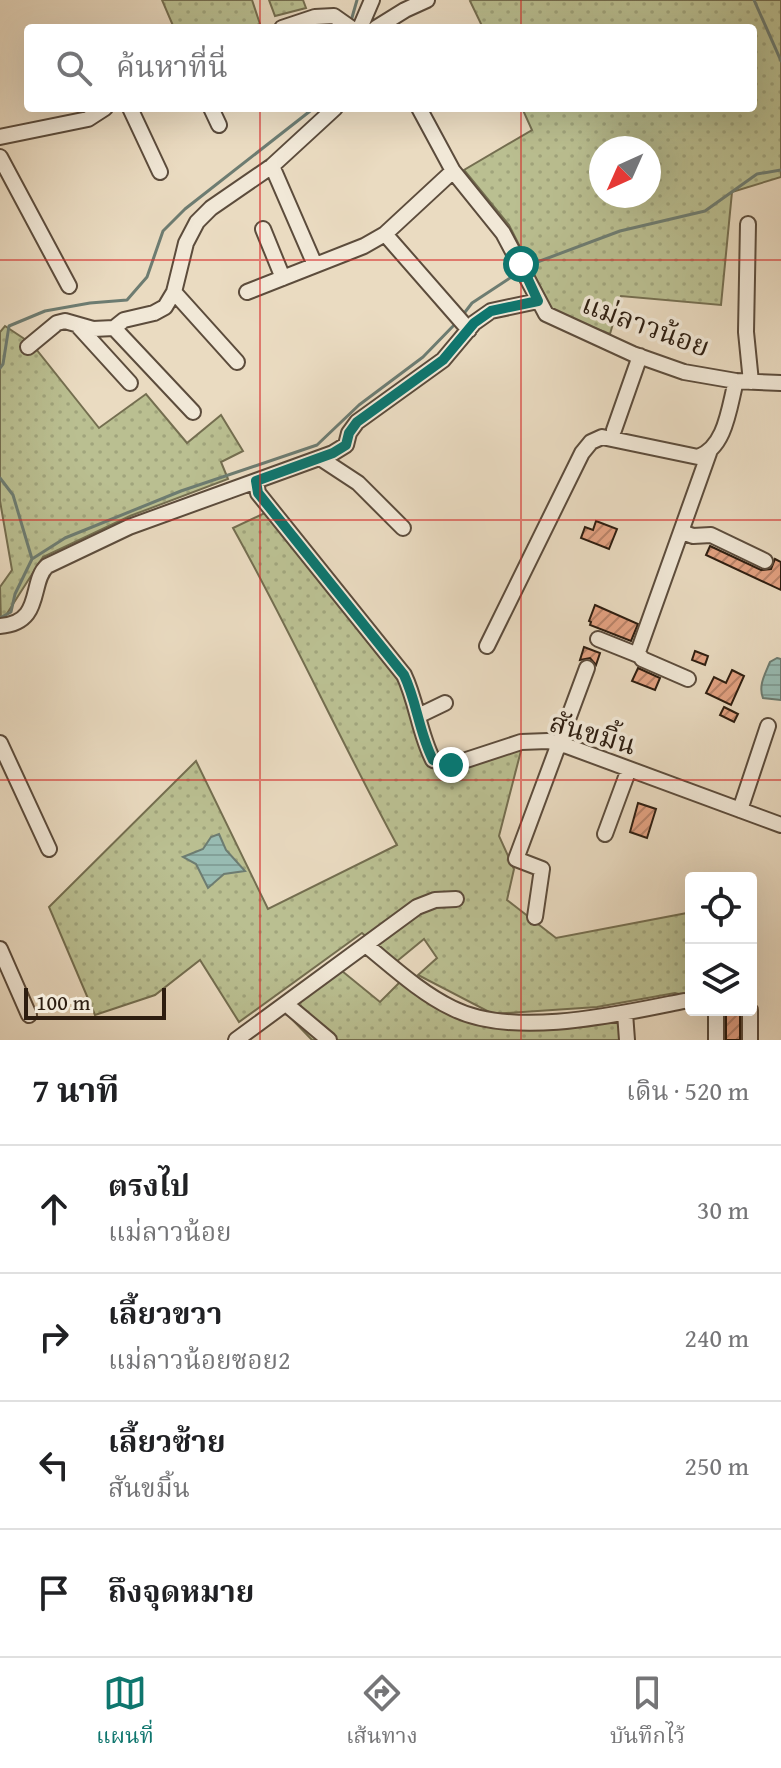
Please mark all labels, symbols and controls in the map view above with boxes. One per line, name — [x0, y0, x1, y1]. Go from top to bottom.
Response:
search box — [24, 24, 757, 112]
text: ค้นหาที่นี่ — [116, 44, 228, 88]
icon: search — [52, 46, 96, 90]
north arrow — [589, 136, 661, 208]
route start — [503, 246, 539, 282]
street label: แม่ลาวน้อย — [577, 283, 716, 367]
street label: สันขมิ้น — [545, 701, 641, 764]
route end — [433, 747, 469, 783]
map controls — [685, 872, 757, 1016]
button: locate — [685, 872, 757, 944]
button: layers — [685, 944, 757, 1016]
scale bar — [24, 984, 166, 1020]
text: 100 m — [36, 986, 91, 1018]
text: 7 นาที — [32, 1065, 119, 1114]
text: เดิน · 520 m — [626, 1071, 749, 1110]
text: ตรงไป — [108, 1163, 190, 1207]
icon: ahead — [32, 1187, 76, 1231]
text: 30 m — [697, 1190, 749, 1229]
text: แม่ลาวน้อย — [108, 1212, 232, 1251]
text: เลี้ยวขวา — [108, 1291, 222, 1335]
icon: right — [32, 1315, 76, 1359]
text: 240 m — [684, 1318, 749, 1357]
text: แม่ลาวน้อยซอย2 — [108, 1340, 291, 1379]
text: เลี้ยวซ้าย — [108, 1419, 226, 1463]
icon: left — [32, 1443, 76, 1487]
text: 250 m — [684, 1446, 749, 1485]
text: สันขมิ้น — [108, 1468, 190, 1507]
text: ถึงจุดหมาย — [108, 1569, 254, 1613]
icon: arrive — [32, 1571, 76, 1615]
tab: แผนที่ — [96, 1671, 154, 1755]
tab: เส้นทาง — [346, 1671, 418, 1755]
tab: บันทึกไว้ — [610, 1671, 685, 1755]

